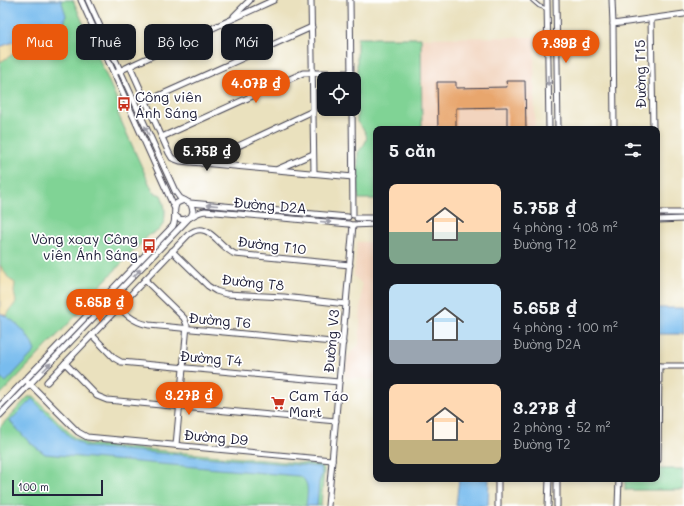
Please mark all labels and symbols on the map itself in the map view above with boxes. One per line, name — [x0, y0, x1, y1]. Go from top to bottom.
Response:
pin: 7.39B ₫ — [529, 30, 603, 64]
street label: Đường T15 — [630, 40, 650, 108]
pin: 4.07B ₫ — [219, 70, 293, 104]
one-way arrow — [545, 75, 551, 88]
place label: Công viên Ánh Sáng — [135, 87, 202, 122]
bus stop icon: Công viên Ánh Sáng — [116, 96, 132, 112]
one-way arrow — [144, 125, 150, 137]
pin: 5.75B ₫ — [170, 138, 244, 172]
street label: Đường D2A — [233, 192, 307, 218]
one-way arrow — [206, 202, 218, 208]
one-way arrow — [320, 218, 332, 225]
place label: Vòng xoay Công viên Ánh Sáng — [31, 229, 138, 264]
street label: Đường T10 — [237, 231, 308, 259]
bus stop icon: Vòng xoay Công viên Ánh Sáng — [141, 238, 157, 254]
one-way arrow — [132, 268, 142, 278]
street label: Đường T8 — [221, 269, 285, 295]
pin: 5.65B ₫ — [63, 289, 137, 323]
street label: Đường T6 — [188, 308, 252, 332]
street label: Đường V3 — [319, 308, 343, 374]
street label: Đường T4 — [179, 346, 244, 370]
one-way arrow — [42, 362, 51, 372]
pin: 3.27B ₫ — [152, 382, 226, 416]
place label: Cam Táo Mart — [289, 386, 348, 421]
supermarket icon: Cam Táo Mart — [270, 395, 286, 411]
street label: Đường D9 — [183, 425, 249, 449]
scale bar — [12, 478, 103, 497]

